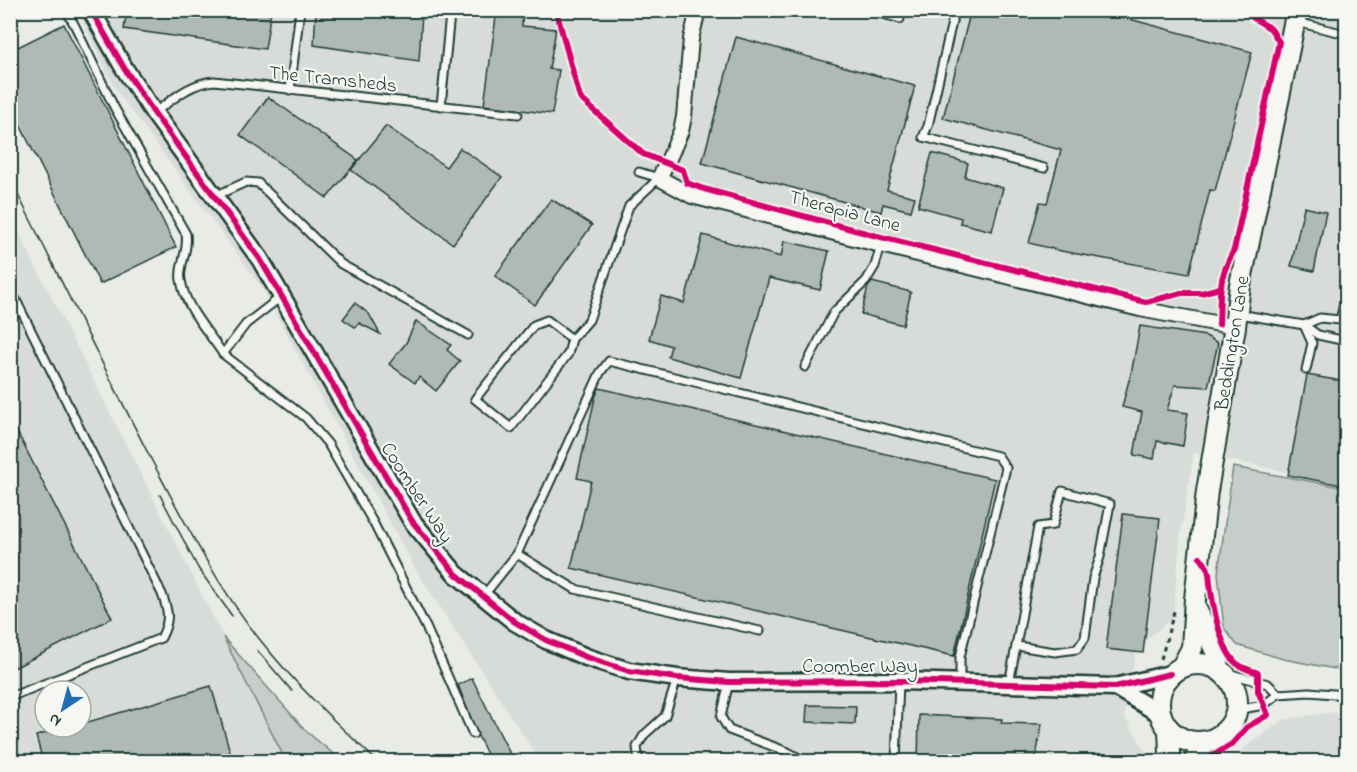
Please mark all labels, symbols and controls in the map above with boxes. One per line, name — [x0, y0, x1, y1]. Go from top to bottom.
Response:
street label: The Tramsheds — [267, 59, 398, 102]
street label: Therapia Lane — [785, 184, 903, 241]
street label: Beddington Lane — [1208, 274, 1259, 414]
street label: Coomber Way — [372, 437, 460, 550]
street label: Coomber Way — [802, 653, 918, 682]
north arrow — [33, 679, 93, 739]
text: N — [44, 707, 67, 732]

